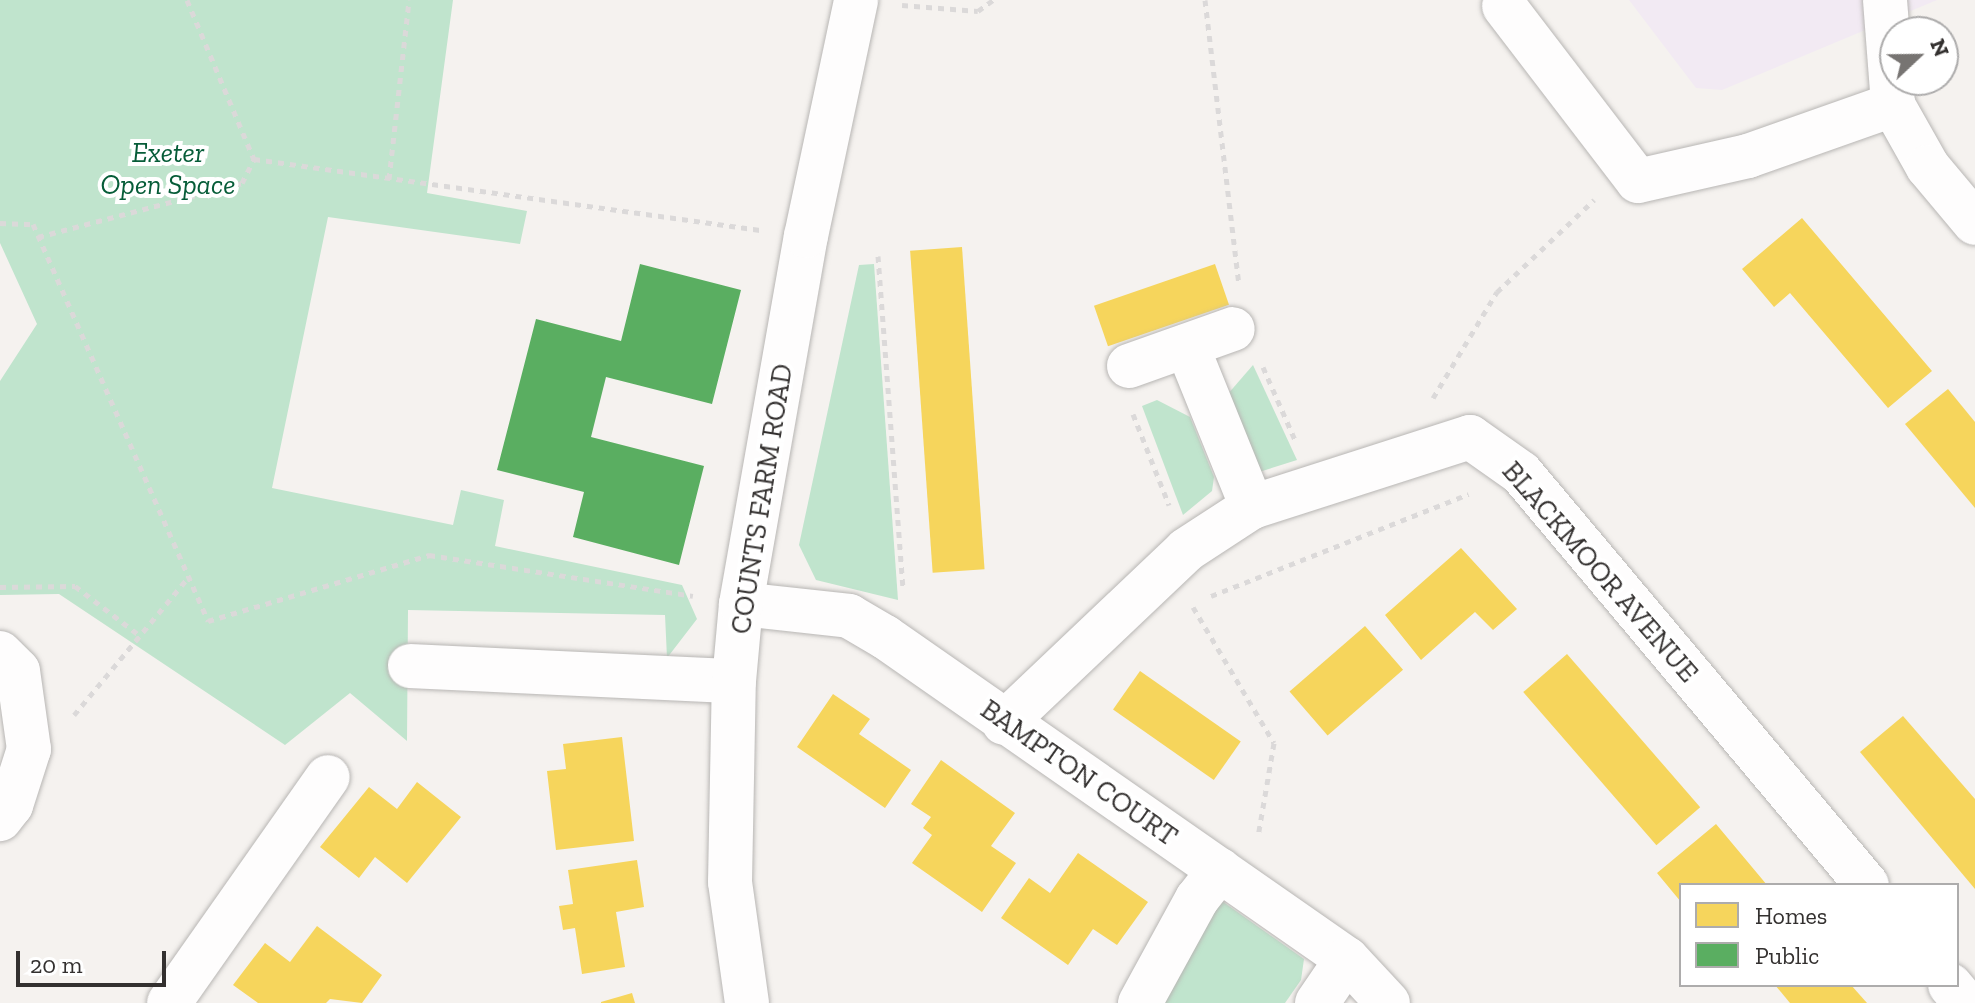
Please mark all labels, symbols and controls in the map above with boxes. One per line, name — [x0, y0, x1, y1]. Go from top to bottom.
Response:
north arrow — [1879, 16, 1959, 96]
text: N — [1924, 35, 1956, 60]
park label: Exeter Open Space — [100, 136, 236, 202]
street label: COUNTS FARM ROAD — [724, 362, 800, 636]
street label: BLACKMOOR AVENUE — [1495, 454, 1705, 690]
street label: BAMPTON COURT — [974, 693, 1184, 853]
legend — [1679, 883, 1959, 987]
text: Homes — [1755, 901, 1827, 930]
scale bar — [20, 935, 170, 985]
text: Public — [1755, 941, 1819, 970]
text: 20 m — [30, 950, 82, 979]

